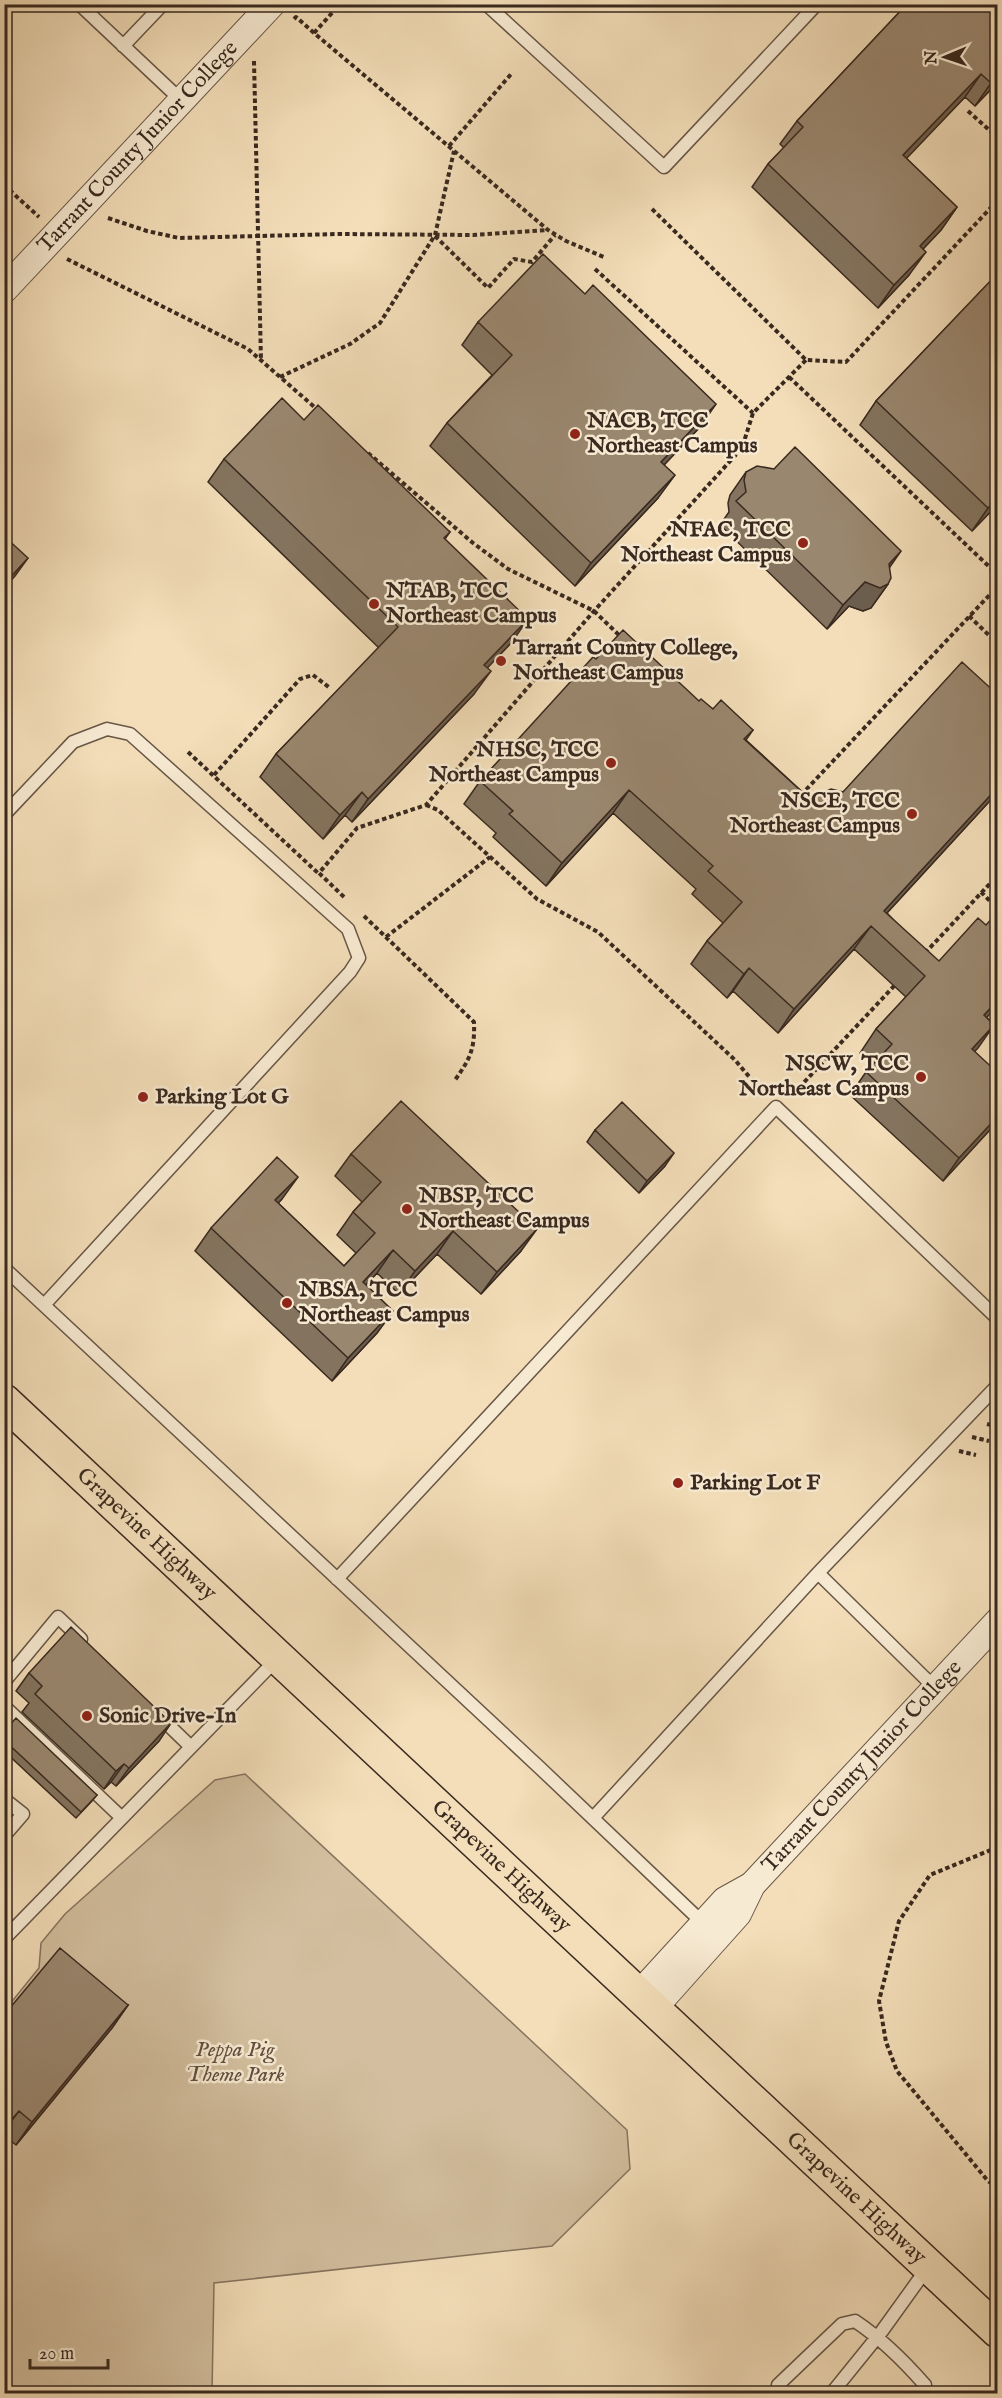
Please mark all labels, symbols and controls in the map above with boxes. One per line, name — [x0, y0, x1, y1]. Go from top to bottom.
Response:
north arrow — [915, 27, 975, 87]
street label: Tarrant County Junior College — [32, 35, 244, 259]
text: N — [922, 50, 942, 66]
place label: NACB, TCC Northeast Campus — [586, 407, 758, 460]
marker: NACB, TCC Northeast Campus — [568, 427, 582, 441]
place label: NFAC, TCC Northeast Campus — [620, 516, 791, 569]
marker: NFAC, TCC Northeast Campus — [796, 536, 810, 550]
place label: NTAB, TCC Northeast Campus — [385, 577, 557, 630]
marker: NTAB, TCC Northeast Campus — [367, 597, 381, 611]
place label: Tarrant County College, Northeast Campus — [512, 634, 738, 687]
marker: Tarrant County College, Northeast Campus — [494, 654, 508, 668]
place label: NHSC, TCC Northeast Campus — [428, 736, 599, 789]
marker: NHSC, TCC Northeast Campus — [604, 756, 618, 770]
place label: NSCE, TCC Northeast Campus — [729, 787, 900, 840]
marker: NSCE, TCC Northeast Campus — [905, 807, 919, 821]
place label: NSCW, TCC Northeast Campus — [738, 1050, 909, 1103]
marker: NSCW, TCC Northeast Campus — [914, 1070, 928, 1084]
place label: Parking Lot G — [155, 1083, 289, 1111]
marker: Parking Lot G — [136, 1090, 150, 1104]
place label: NBSP, TCC Northeast Campus — [418, 1182, 590, 1235]
marker: NBSP, TCC Northeast Campus — [400, 1202, 414, 1216]
place label: NBSA, TCC Northeast Campus — [298, 1276, 470, 1329]
marker: NBSA, TCC Northeast Campus — [280, 1296, 294, 1310]
street label: Grapevine Highway — [70, 1462, 223, 1607]
place label: Parking Lot F — [690, 1469, 820, 1497]
marker: Parking Lot F — [671, 1476, 685, 1490]
street label: Tarrant County Junior College — [756, 1654, 968, 1879]
place label: Sonic Drive-In — [99, 1702, 237, 1730]
marker: Sonic Drive-In — [80, 1709, 94, 1723]
street label: Grapevine Highway — [425, 1794, 577, 1939]
park label: Peppa Pig Theme Park — [186, 2036, 284, 2089]
street label: Grapevine Highway — [780, 2126, 932, 2271]
scale bar — [30, 2332, 108, 2370]
text: 20 m — [39, 2343, 74, 2366]

